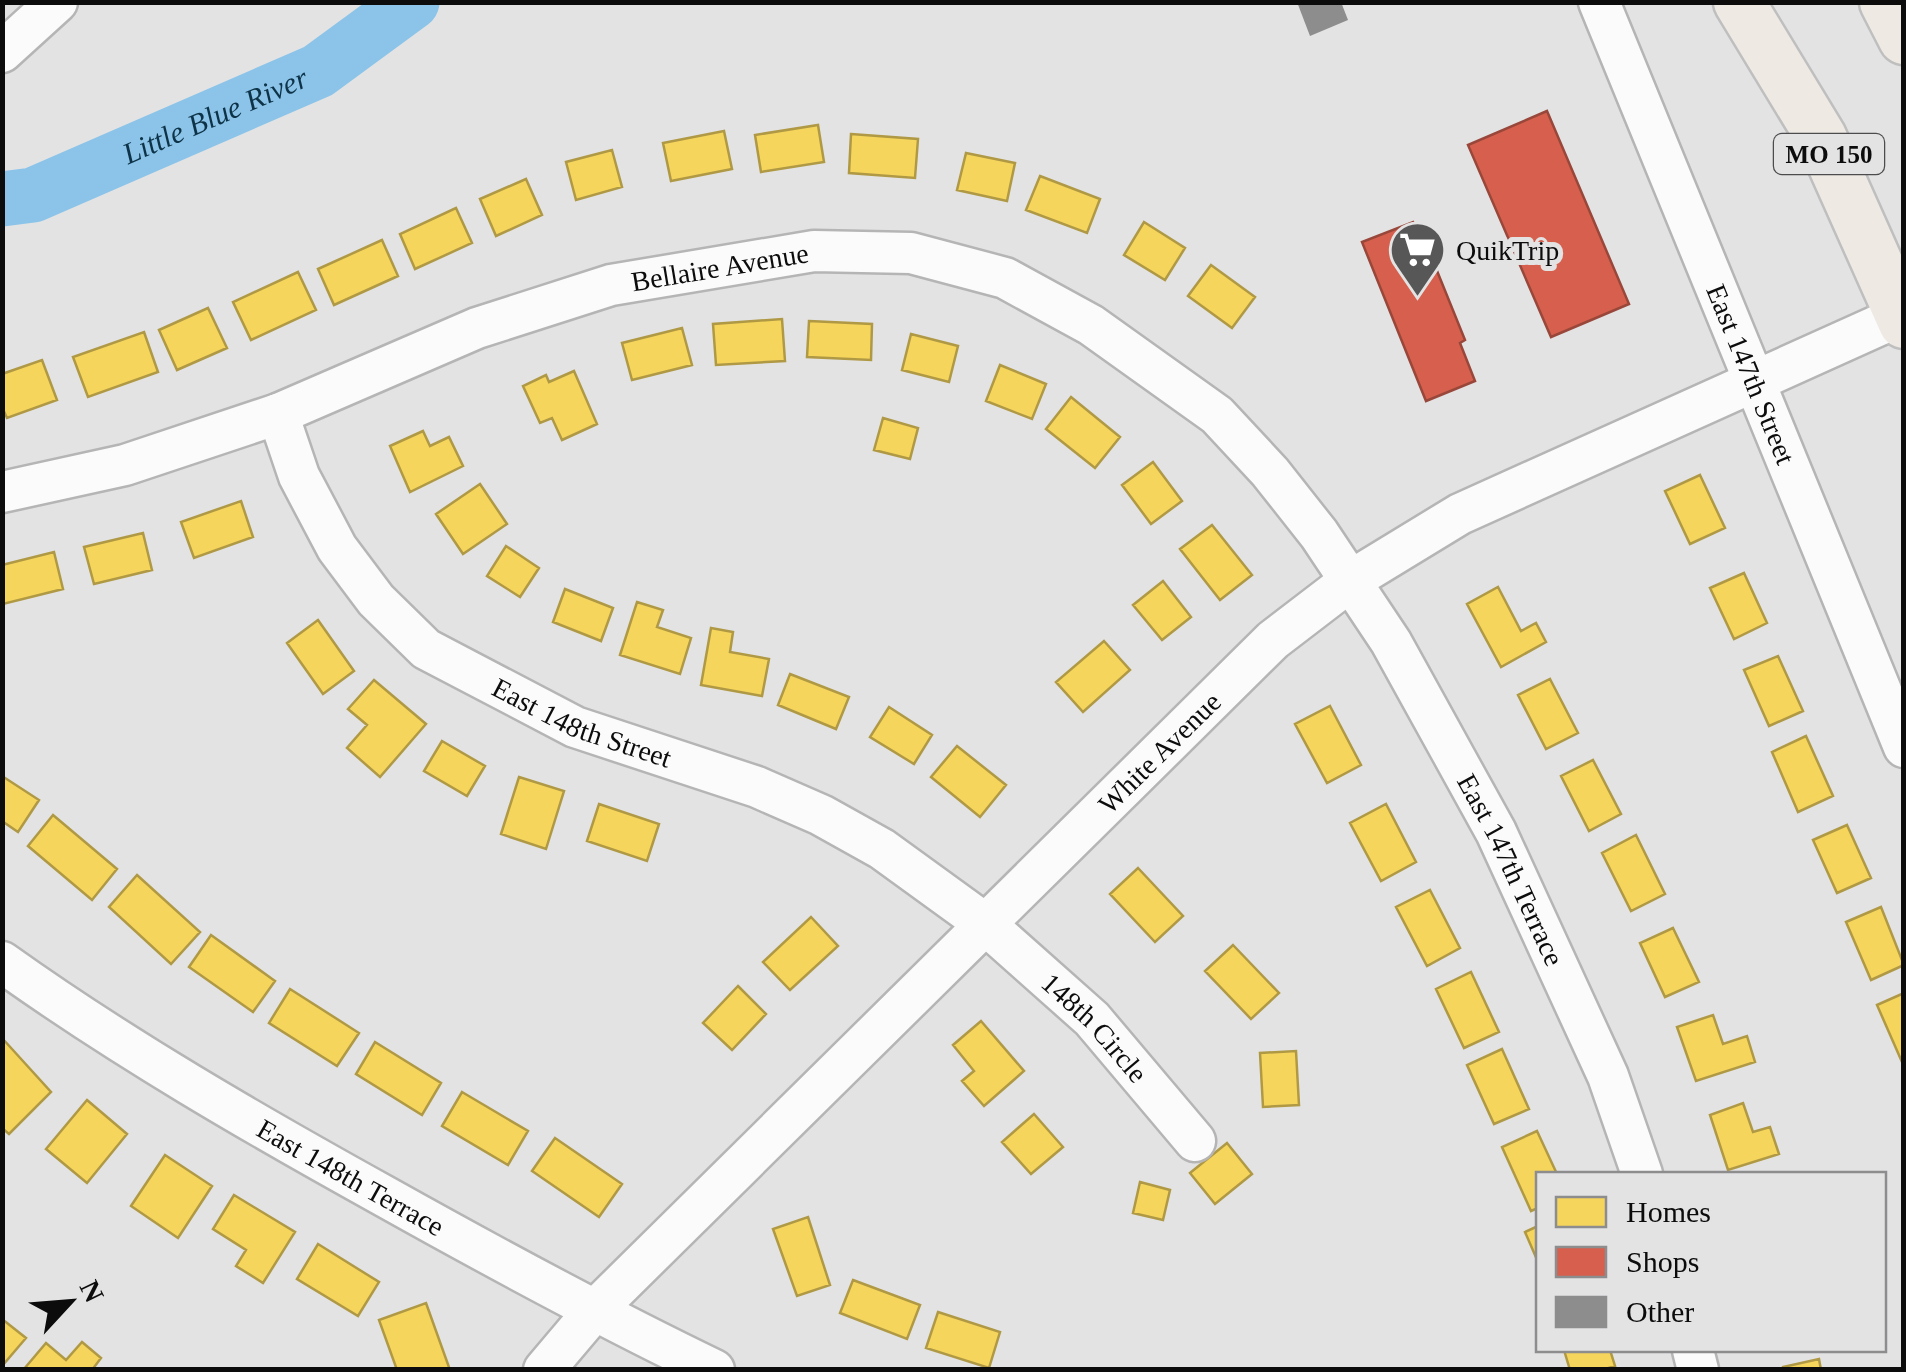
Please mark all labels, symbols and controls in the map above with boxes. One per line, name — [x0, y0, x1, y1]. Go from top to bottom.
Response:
water label: Little Blue River — [117, 60, 313, 170]
road number: MO 150 — [1774, 134, 1884, 174]
supermarket icon: QuikTrip — [1387, 220, 1447, 299]
place label: QuikTrip — [1456, 235, 1559, 266]
street label: Bellaire Avenue — [629, 237, 811, 297]
street label: East 147th Street — [1700, 280, 1802, 469]
street label: East 148th Street — [487, 672, 675, 774]
street label: White Avenue — [1092, 686, 1227, 820]
street label: East 147th Terrace — [1451, 769, 1570, 971]
street label: 148th Circle — [1035, 967, 1154, 1089]
street label: East 148th Terrace — [252, 1113, 449, 1242]
legend — [1536, 1172, 1886, 1352]
text: Homes — [1626, 1195, 1711, 1228]
text: Shops — [1626, 1245, 1699, 1278]
north arrow — [20, 1252, 120, 1352]
text: N — [74, 1275, 110, 1307]
text: Other — [1626, 1295, 1694, 1328]

